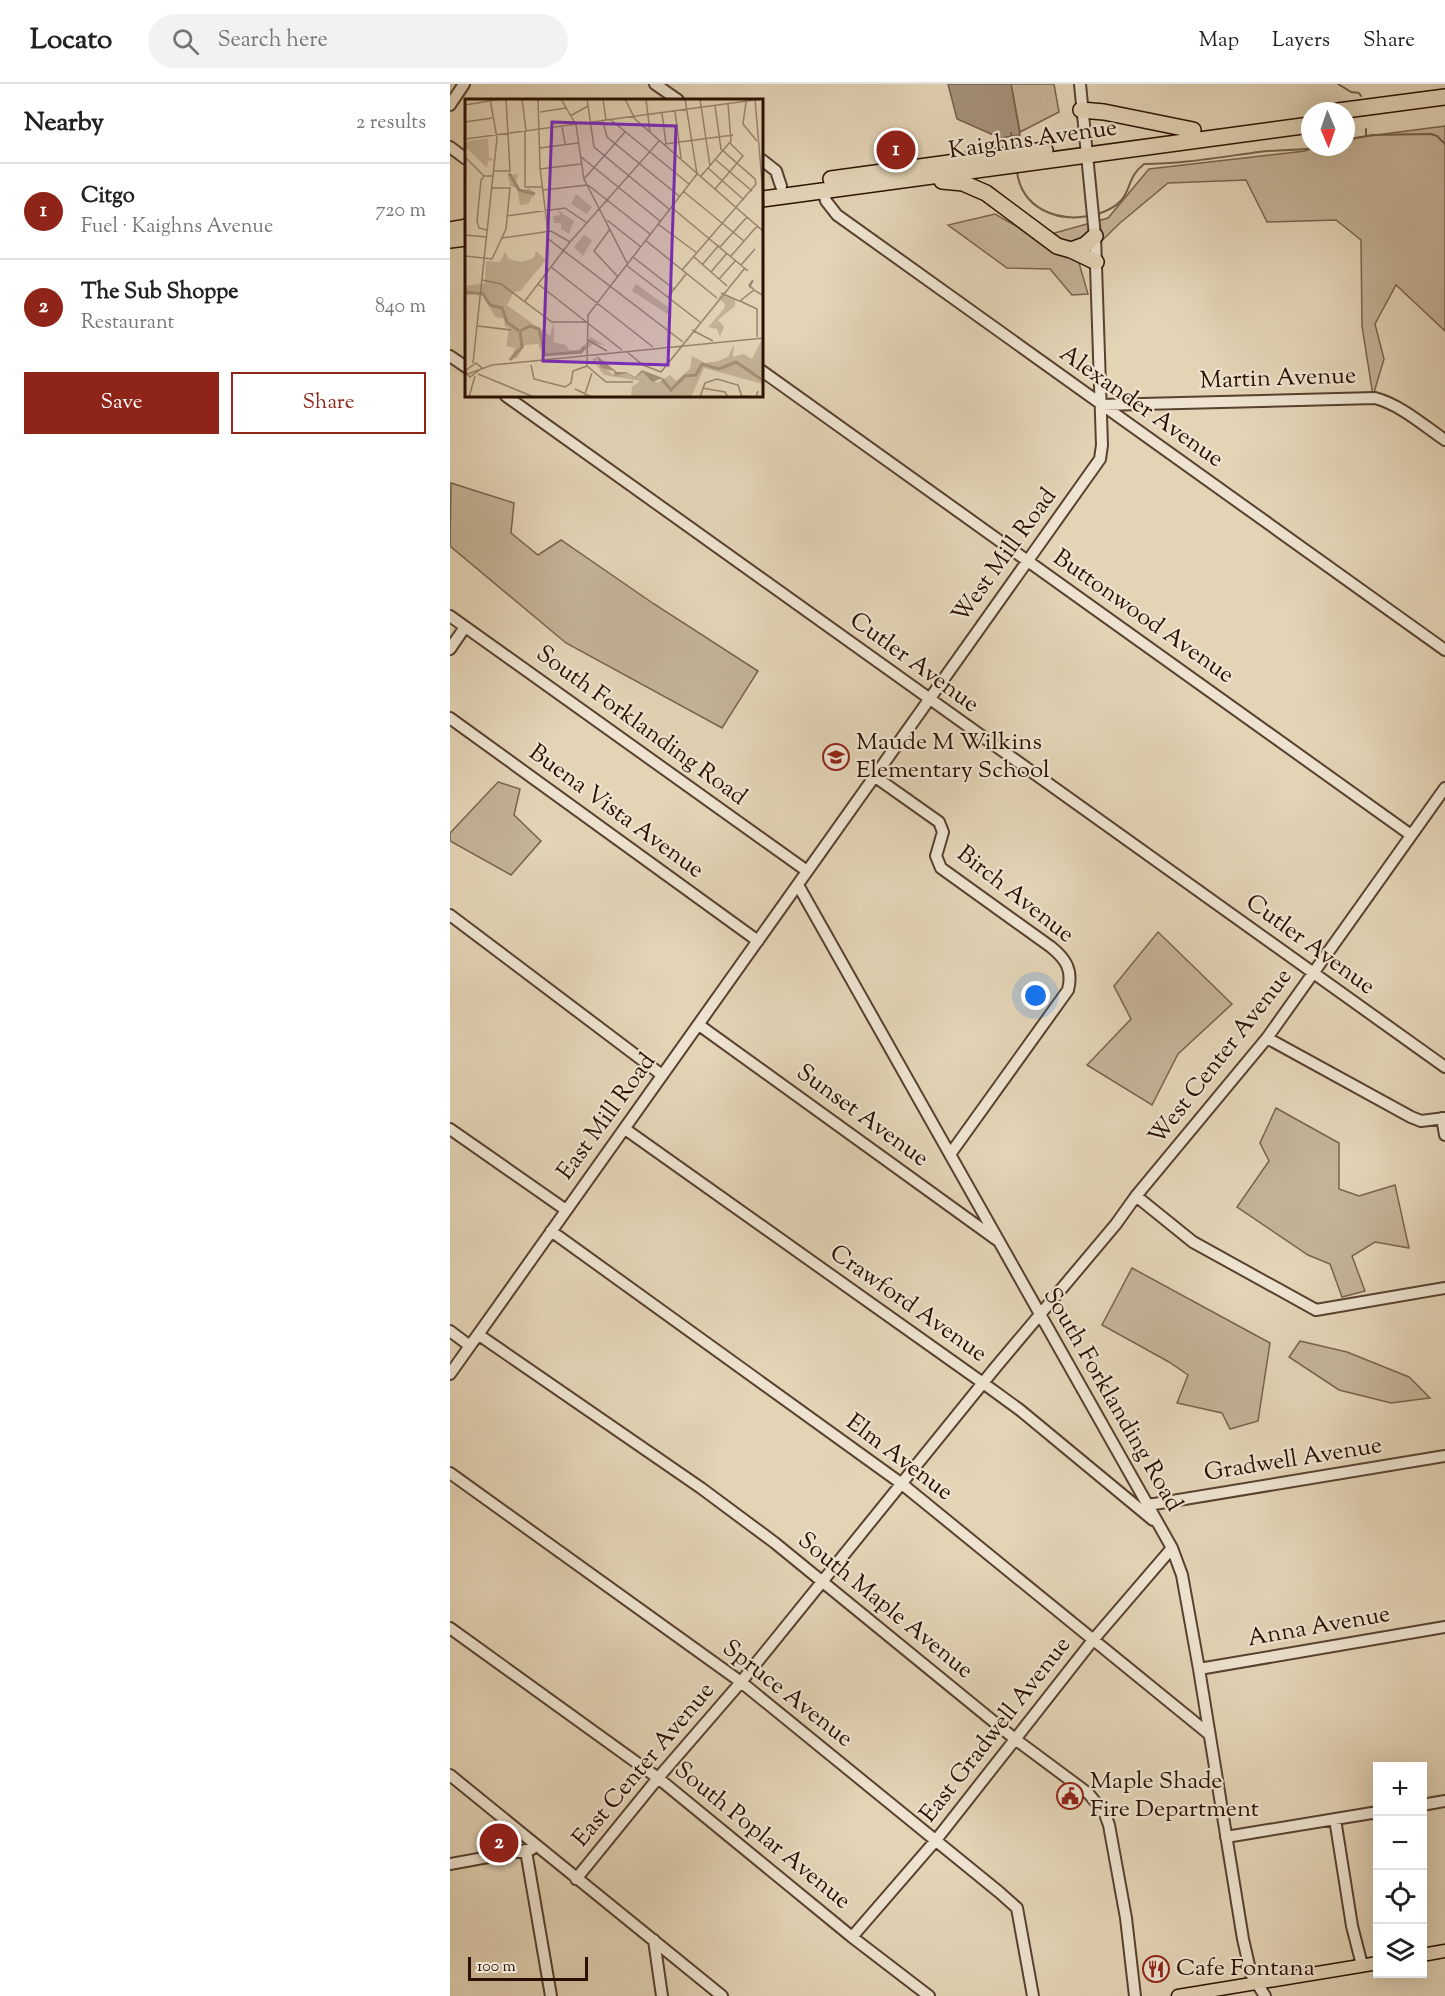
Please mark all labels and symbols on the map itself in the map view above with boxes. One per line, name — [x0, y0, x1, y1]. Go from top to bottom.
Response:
inset map — [465, 99, 764, 398]
north arrow — [1301, 102, 1355, 156]
street label: Kaighns Avenue — [947, 111, 1119, 169]
pin: 1 — [876, 128, 916, 172]
street label: Alexander Avenue — [1052, 337, 1230, 477]
street label: Martin Avenue — [1199, 359, 1357, 399]
street label: West Mill Road — [944, 481, 1066, 631]
street label: Buttonwood Avenue — [1045, 542, 1241, 692]
street label: Cutler Avenue — [842, 604, 986, 722]
street label: South Forklanding Road — [528, 638, 754, 815]
place label: Maude M Wilkins Elementary School — [856, 726, 1050, 788]
street label: Buena Vista Avenue — [521, 737, 711, 887]
school or university icon: Maude M Wilkins Elementary School — [821, 742, 851, 772]
street label: Birch Avenue — [949, 838, 1081, 952]
street label: Cutler Avenue — [1238, 886, 1382, 1004]
street label: West Center Avenue — [1141, 962, 1301, 1152]
your location — [1021, 981, 1050, 1010]
street label: East Mill Road — [549, 1046, 665, 1188]
street label: Sunset Avenue — [789, 1056, 935, 1176]
street label: Crawford Avenue — [822, 1237, 994, 1371]
street label: South Forklanding Road — [1034, 1282, 1190, 1519]
street label: Elm Avenue — [838, 1406, 960, 1510]
street label: Gradwell Avenue — [1202, 1429, 1384, 1491]
street label: South Maple Avenue — [790, 1524, 980, 1688]
street label: Anna Avenue — [1245, 1598, 1393, 1656]
street label: East Gradwell Avenue — [912, 1630, 1080, 1830]
street label: Spruce Avenue — [714, 1632, 860, 1756]
street label: East Center Avenue — [565, 1675, 723, 1855]
street label: South Poplar Avenue — [666, 1754, 858, 1918]
place label: Maple Shade Fire Department — [1090, 1765, 1259, 1827]
public building icon: Maple Shade Fire Department — [1055, 1781, 1085, 1811]
pin: 2 — [479, 1820, 518, 1866]
place label: Cafe Fontana — [1176, 1952, 1315, 1986]
scale bar — [468, 1954, 588, 1982]
restaurant icon: Cafe Fontana — [1141, 1954, 1171, 1984]

